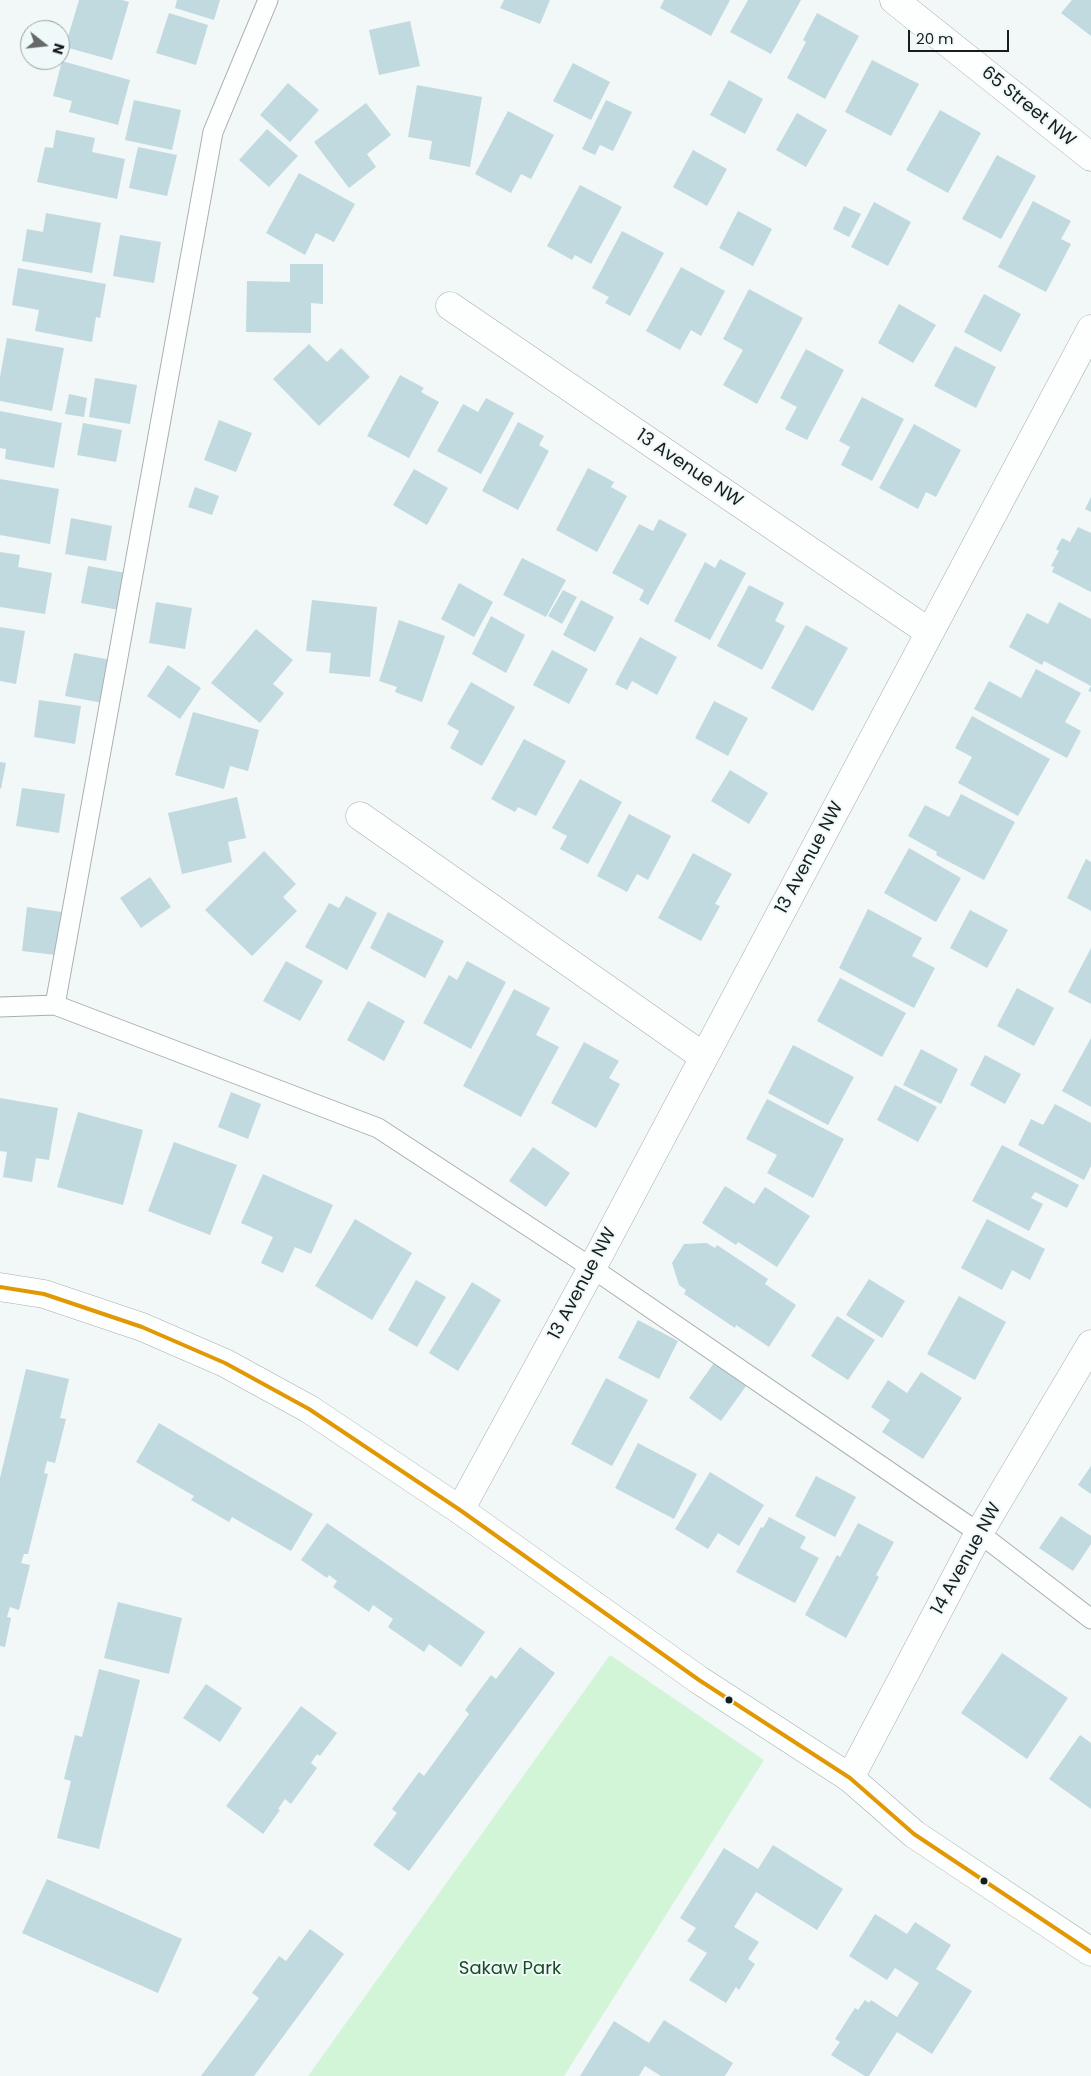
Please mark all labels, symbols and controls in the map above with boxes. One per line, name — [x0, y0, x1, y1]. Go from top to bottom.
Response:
north arrow — [20, 20, 70, 70]
scale bar — [911, 20, 1012, 52]
text: 20 m — [916, 28, 954, 49]
text: N — [47, 41, 70, 57]
street label: 65 Street NW — [976, 62, 1080, 152]
street label: 13 Avenue NW — [632, 425, 746, 513]
street label: 13 Avenue NW — [771, 798, 849, 918]
street label: 13 Avenue NW — [544, 1224, 622, 1344]
street label: 14 Avenue NW — [927, 1499, 1007, 1619]
unlabelled marker — [724, 1695, 734, 1705]
unlabelled marker — [979, 1876, 989, 1886]
park label: Sakaw Park — [459, 1958, 561, 1980]

